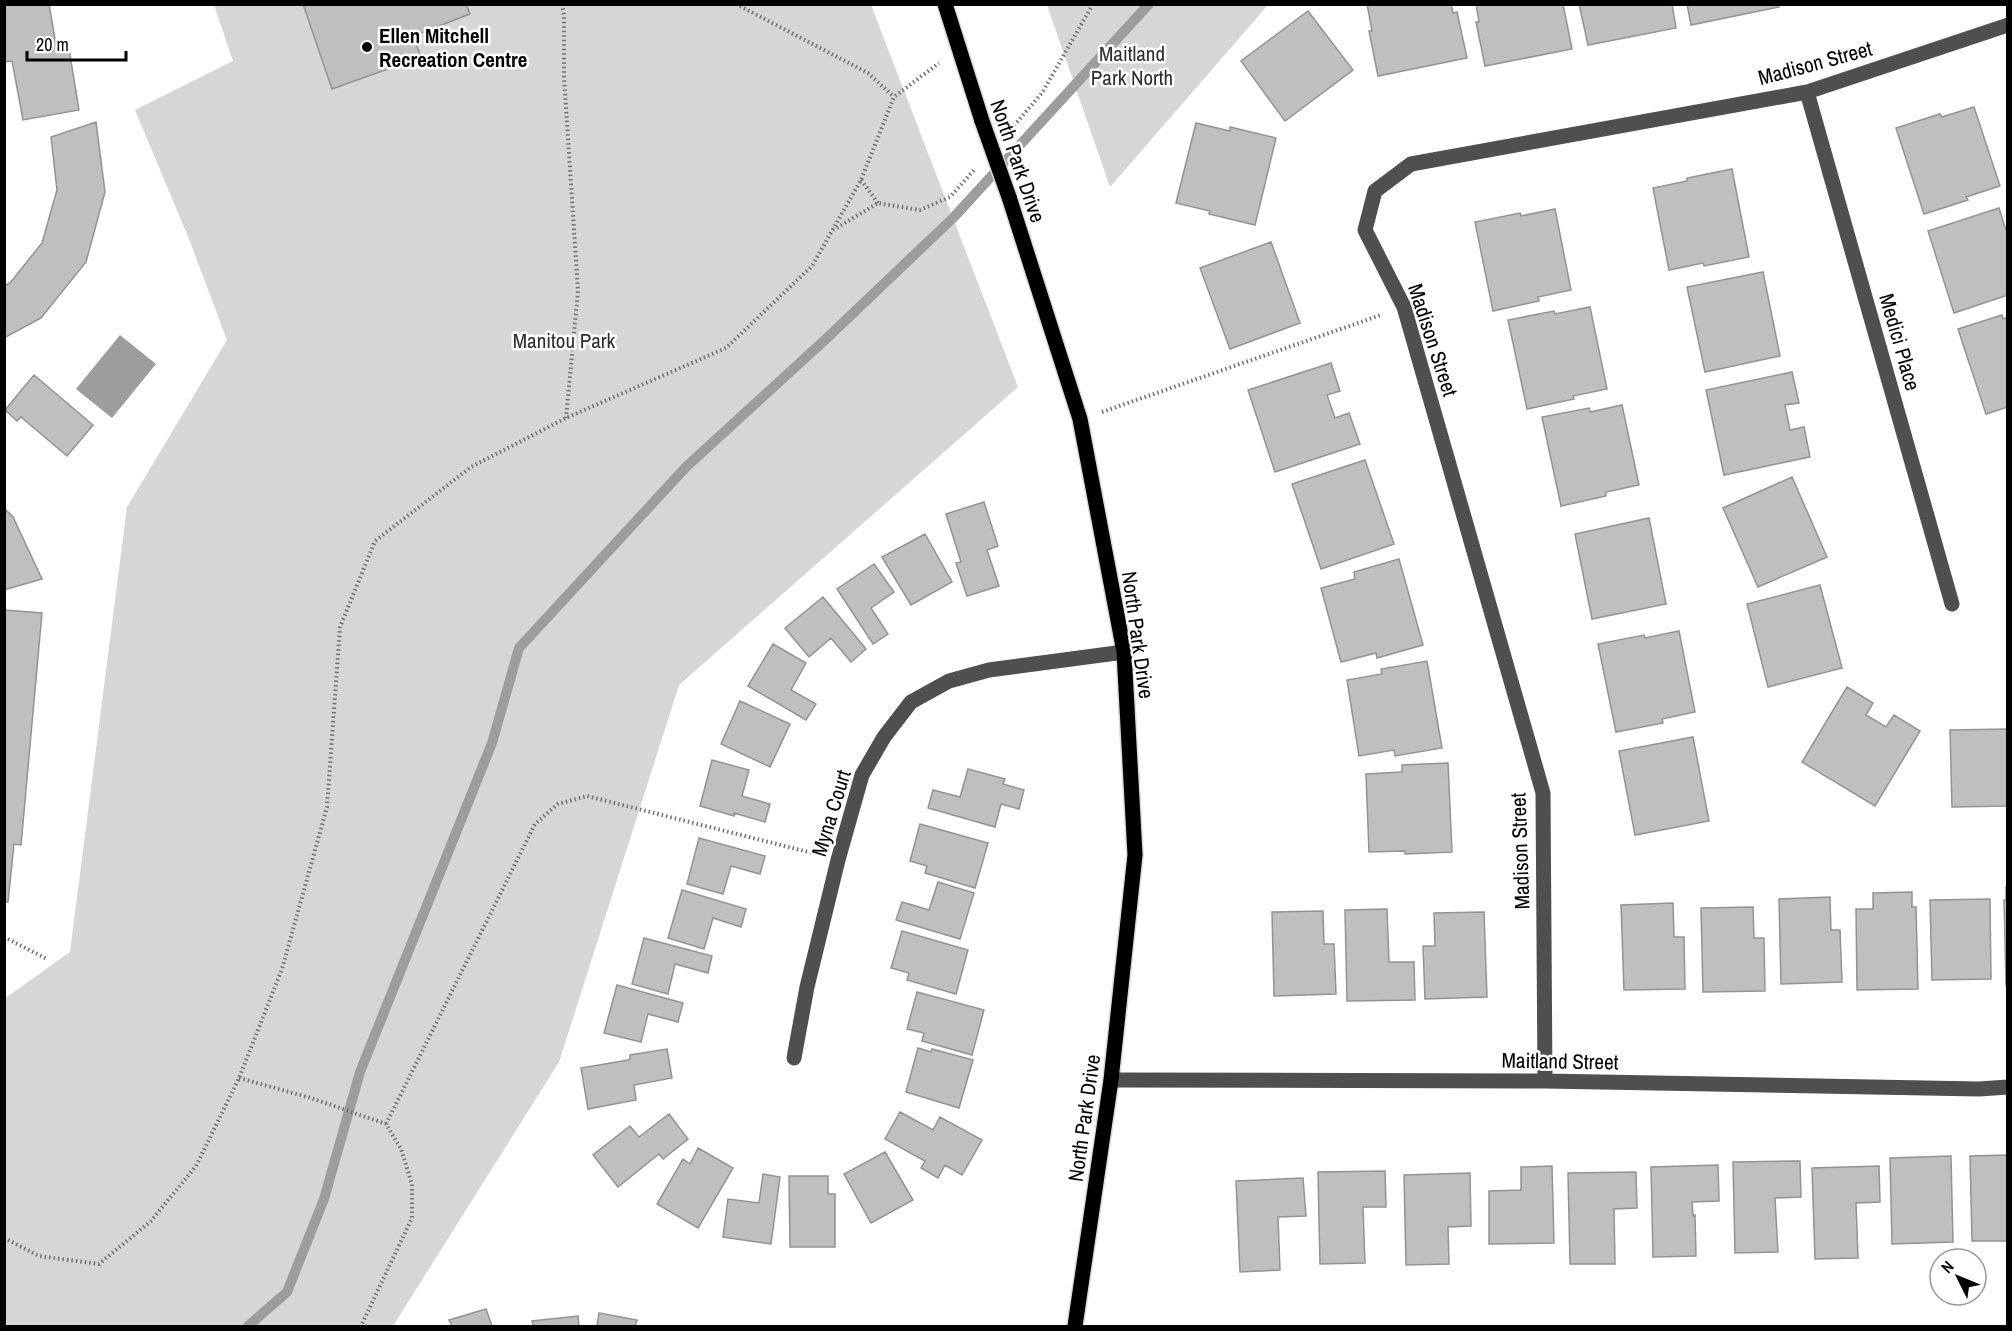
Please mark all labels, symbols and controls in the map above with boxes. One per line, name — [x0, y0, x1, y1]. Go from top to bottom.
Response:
place label: Ellen Mitchell Recreation Centre — [379, 21, 527, 74]
scale bar — [27, 24, 126, 62]
text: 20 m — [36, 32, 69, 57]
street label: Madison Street — [1755, 34, 1875, 92]
park label: Maitland Park North — [1091, 39, 1173, 92]
marker: Ellen Mitchell Recreation Centre — [360, 40, 374, 54]
street label: North Park Drive — [983, 96, 1053, 226]
street label: Madison Street — [1401, 280, 1465, 400]
street label: Medici Place — [1872, 290, 1928, 394]
park label: Manitou Park — [513, 326, 616, 355]
street label: North Park Drive — [1115, 569, 1161, 701]
street label: Myna Court — [804, 766, 858, 860]
street label: Madison Street — [1503, 792, 1537, 910]
street label: Maitland Street — [1501, 1045, 1619, 1077]
street label: North Park Drive — [1061, 1052, 1107, 1184]
north arrow — [1928, 1247, 1988, 1307]
text: N — [1936, 1256, 1958, 1278]

